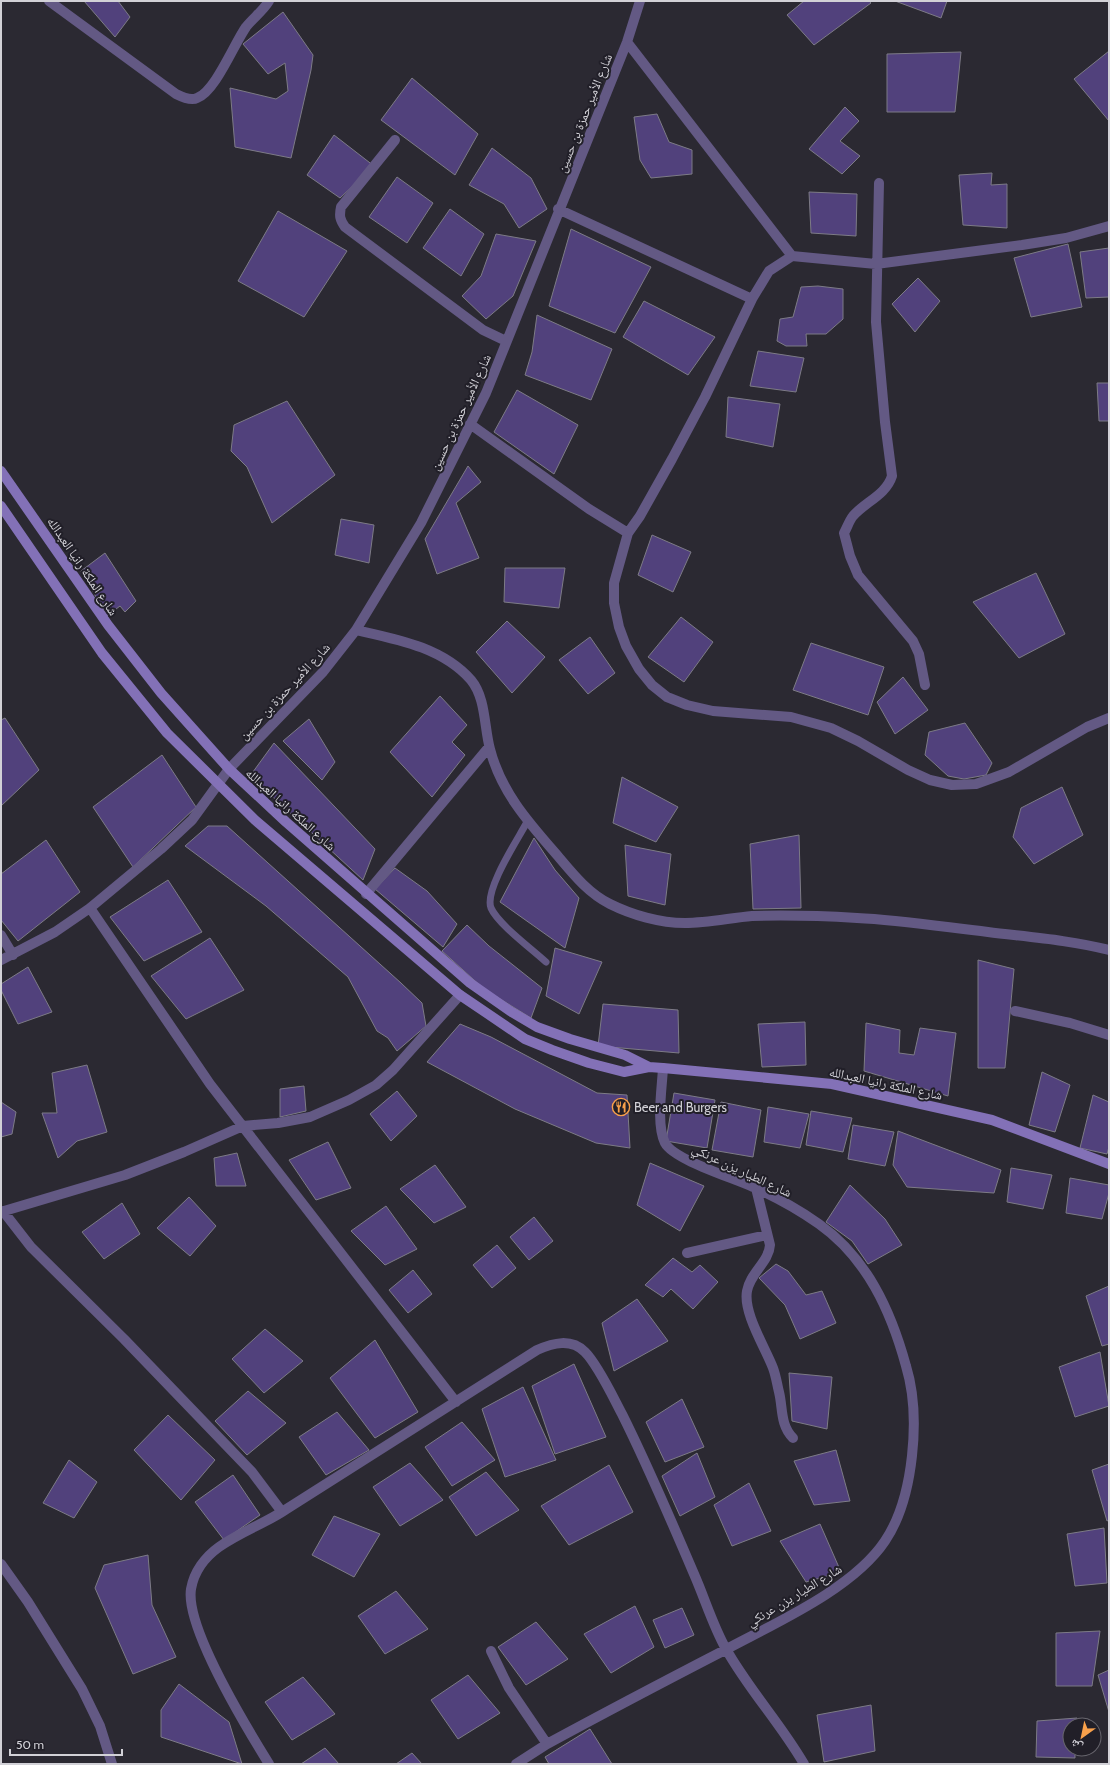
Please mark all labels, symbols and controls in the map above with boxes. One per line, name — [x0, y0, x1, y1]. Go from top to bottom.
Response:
street label: شارع الأمير حمزة بن حسين — [553, 51, 617, 175]
street label: شارع الأمير حمزة بن حسين — [426, 351, 496, 474]
street label: شارع الملكة رانيا العبدالله — [42, 514, 122, 619]
street label: شارع الأمير حمزة بن حسين — [235, 639, 335, 744]
street label: شارع الملكة رانيا العبدالله — [241, 764, 339, 855]
street label: شارع الملكة رانيا العبدالله — [827, 1063, 944, 1105]
restaurant icon: Beer and Burgers — [611, 1097, 631, 1117]
place label: Beer and Burgers — [634, 1099, 728, 1115]
street label: شارع الطيار يزن عرنكي — [688, 1140, 794, 1203]
street label: شارع الطيار يزن عرنكي — [744, 1560, 846, 1633]
north arrow — [1062, 1717, 1102, 1757]
scale bar — [10, 1731, 122, 1757]
text: ش — [1068, 1735, 1086, 1754]
text: 50 m — [16, 1737, 44, 1752]

